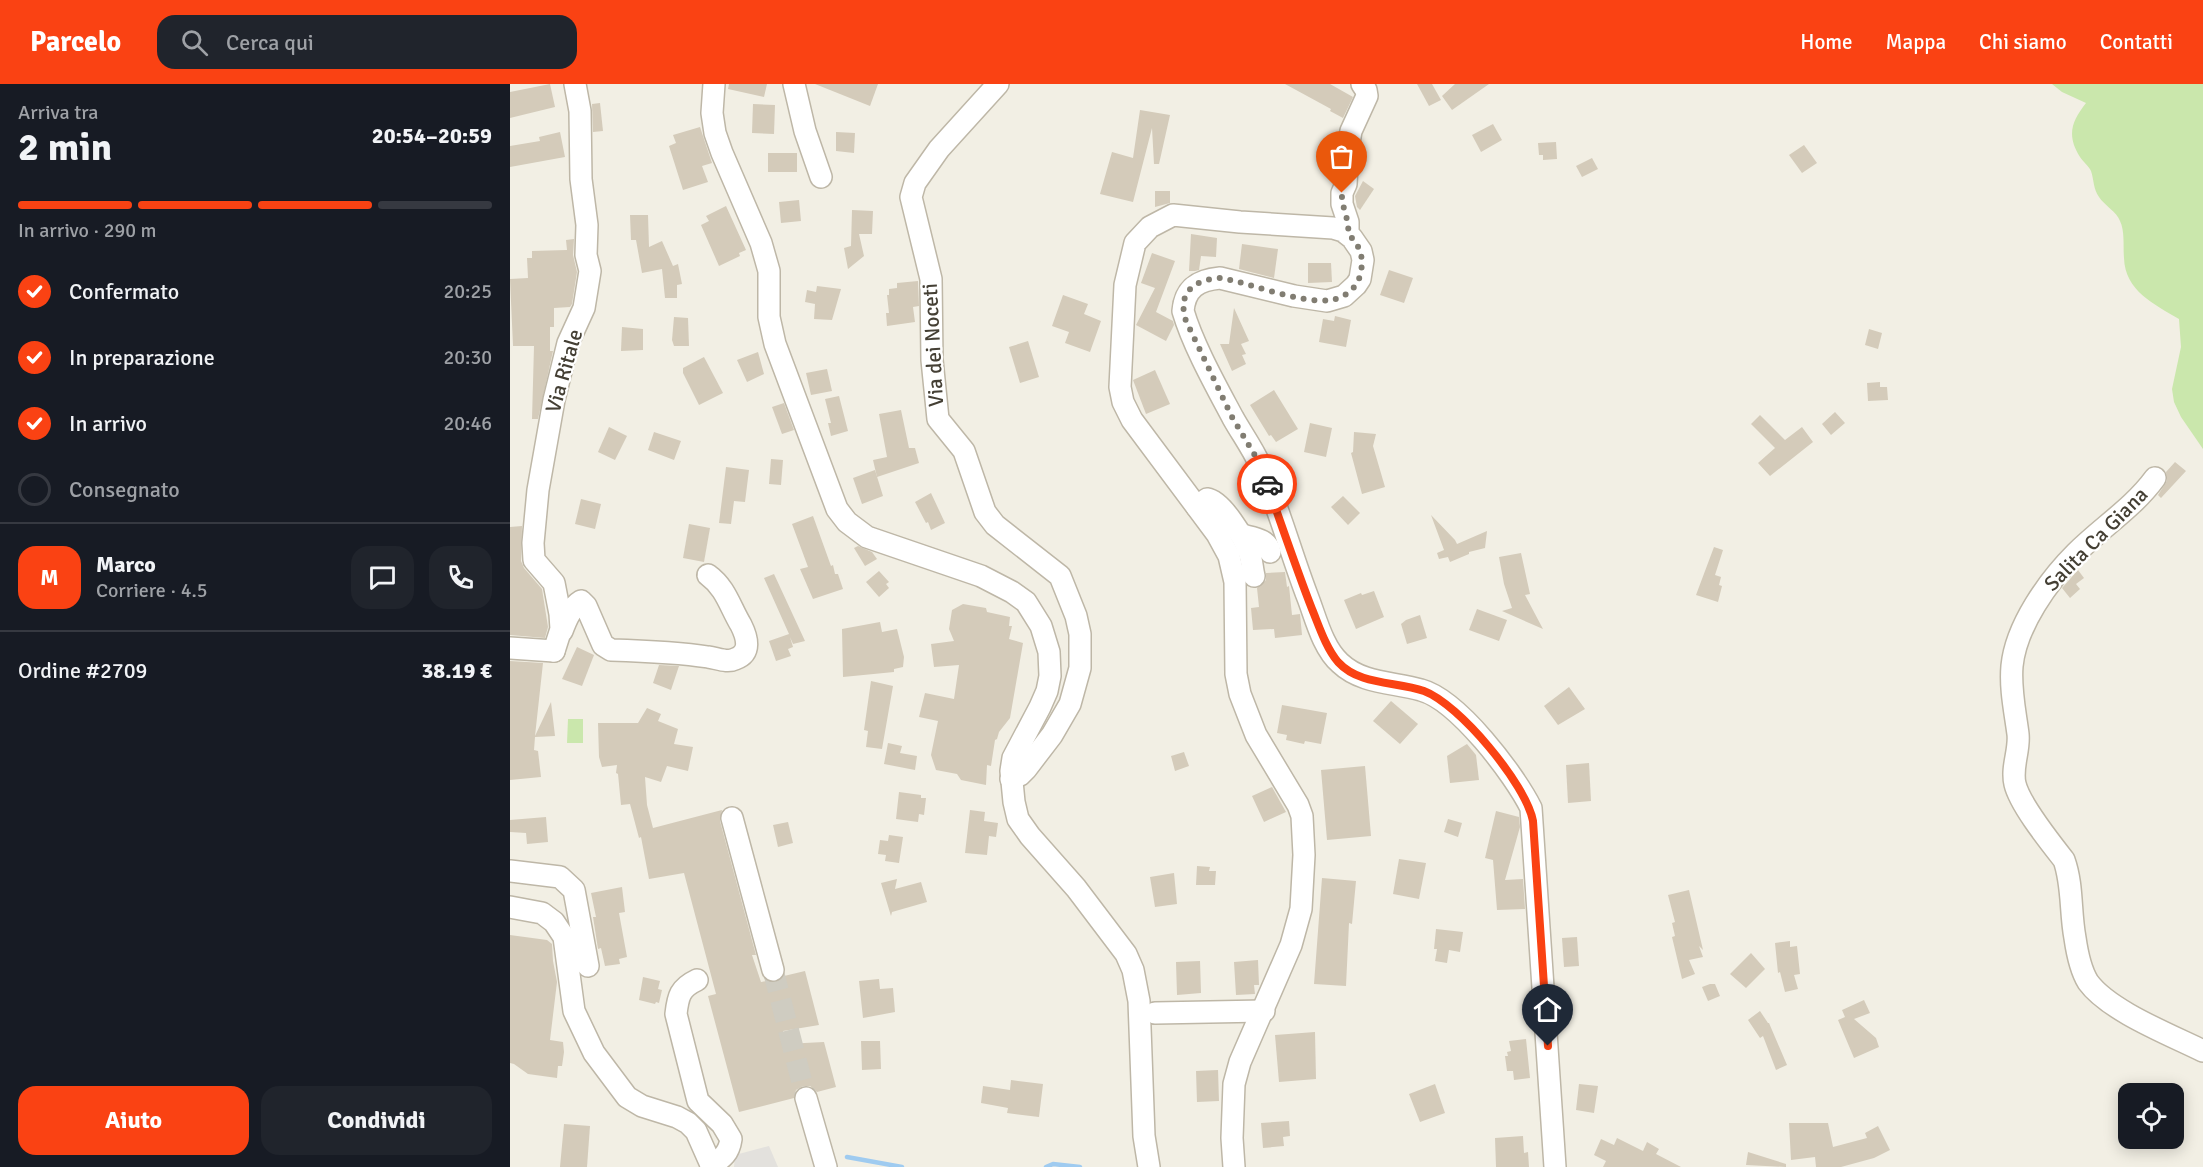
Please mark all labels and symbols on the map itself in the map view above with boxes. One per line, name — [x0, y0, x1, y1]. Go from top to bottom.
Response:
pin — [1316, 131, 1367, 193]
street label: Via dei Noceti — [917, 283, 949, 407]
street label: Via Ritale — [540, 326, 588, 416]
courier — [1237, 454, 1297, 514]
street label: Salita Ca Giana — [2039, 482, 2153, 596]
pin — [1522, 984, 1573, 1046]

